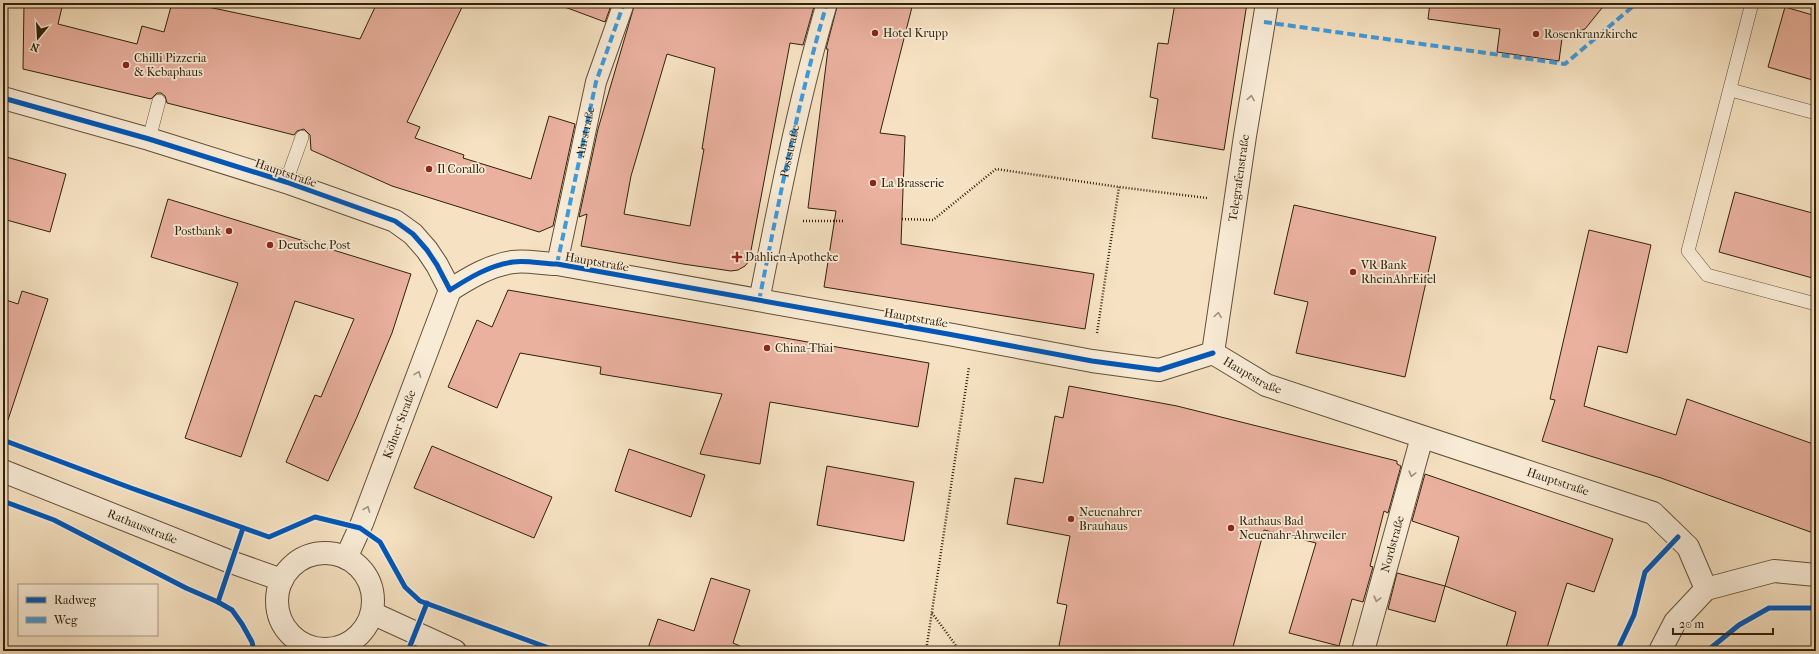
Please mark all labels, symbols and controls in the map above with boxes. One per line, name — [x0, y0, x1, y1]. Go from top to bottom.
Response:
north arrow — [18, 18, 58, 58]
place label: Hotel Krupp — [883, 26, 949, 40]
place label: Rosenkranzkirche — [1544, 27, 1638, 41]
marker: Hotel Krupp — [870, 28, 880, 38]
marker: Rosenkranzkirche — [1531, 29, 1541, 39]
text: N — [28, 39, 41, 55]
place label: Chilli Pizzeria & Kebaphaus — [134, 51, 207, 79]
marker: Chilli Pizzeria & Kebaphaus — [121, 60, 131, 70]
one-way arrow — [1247, 95, 1255, 101]
street label: Ahrstraße — [573, 105, 598, 160]
street label: Poststraße — [777, 123, 802, 179]
street label: Telegrafenstraße — [1225, 133, 1252, 222]
street label: Hauptstraße — [253, 156, 319, 190]
place label: Il Corallo — [437, 162, 485, 176]
marker: Il Corallo — [424, 164, 434, 174]
place label: La Brasserie — [881, 176, 944, 190]
marker: La Brasserie — [868, 178, 878, 188]
place label: Postbank — [174, 224, 222, 238]
marker: Postbank — [224, 226, 234, 236]
place label: Deutsche Post — [278, 238, 351, 252]
marker: Deutsche Post — [265, 240, 275, 250]
street label: Hauptstraße — [564, 250, 630, 275]
place label: Dahlien-Apotheke — [745, 250, 838, 264]
marker: Dahlien-Apotheke — [732, 252, 742, 262]
place label: VR Bank RheinAhrEifel — [1360, 258, 1437, 286]
marker: VR Bank RheinAhrEifel — [1348, 267, 1358, 277]
street label: Hauptstraße — [883, 306, 949, 331]
one-way arrow — [1214, 312, 1222, 318]
place label: China-Thai — [775, 341, 834, 355]
marker: China-Thai — [762, 343, 772, 353]
street label: Hauptstraße — [1221, 354, 1283, 397]
one-way arrow — [414, 371, 422, 378]
street label: Kölner Straße — [380, 388, 419, 460]
street label: Hauptstraße — [1525, 465, 1591, 498]
one-way arrow — [1408, 470, 1417, 477]
place label: Neuenahrer Brauhaus — [1079, 505, 1143, 533]
street label: Rathausstraße — [105, 506, 179, 547]
one-way arrow — [363, 506, 371, 513]
marker: Neuenahrer Brauhaus — [1066, 514, 1076, 524]
place label: Rathaus Bad Neuenahr-Ahrweiler — [1239, 514, 1347, 542]
street label: Nordstraße — [1378, 514, 1407, 574]
marker: Rathaus Bad Neuenahr-Ahrweiler — [1226, 523, 1236, 533]
legend — [18, 584, 158, 636]
text: Radweg — [54, 593, 97, 607]
one-way arrow — [1373, 596, 1382, 603]
scale bar — [1673, 610, 1773, 636]
text: Weg — [53, 613, 78, 627]
text: 20 m — [1679, 617, 1704, 631]

